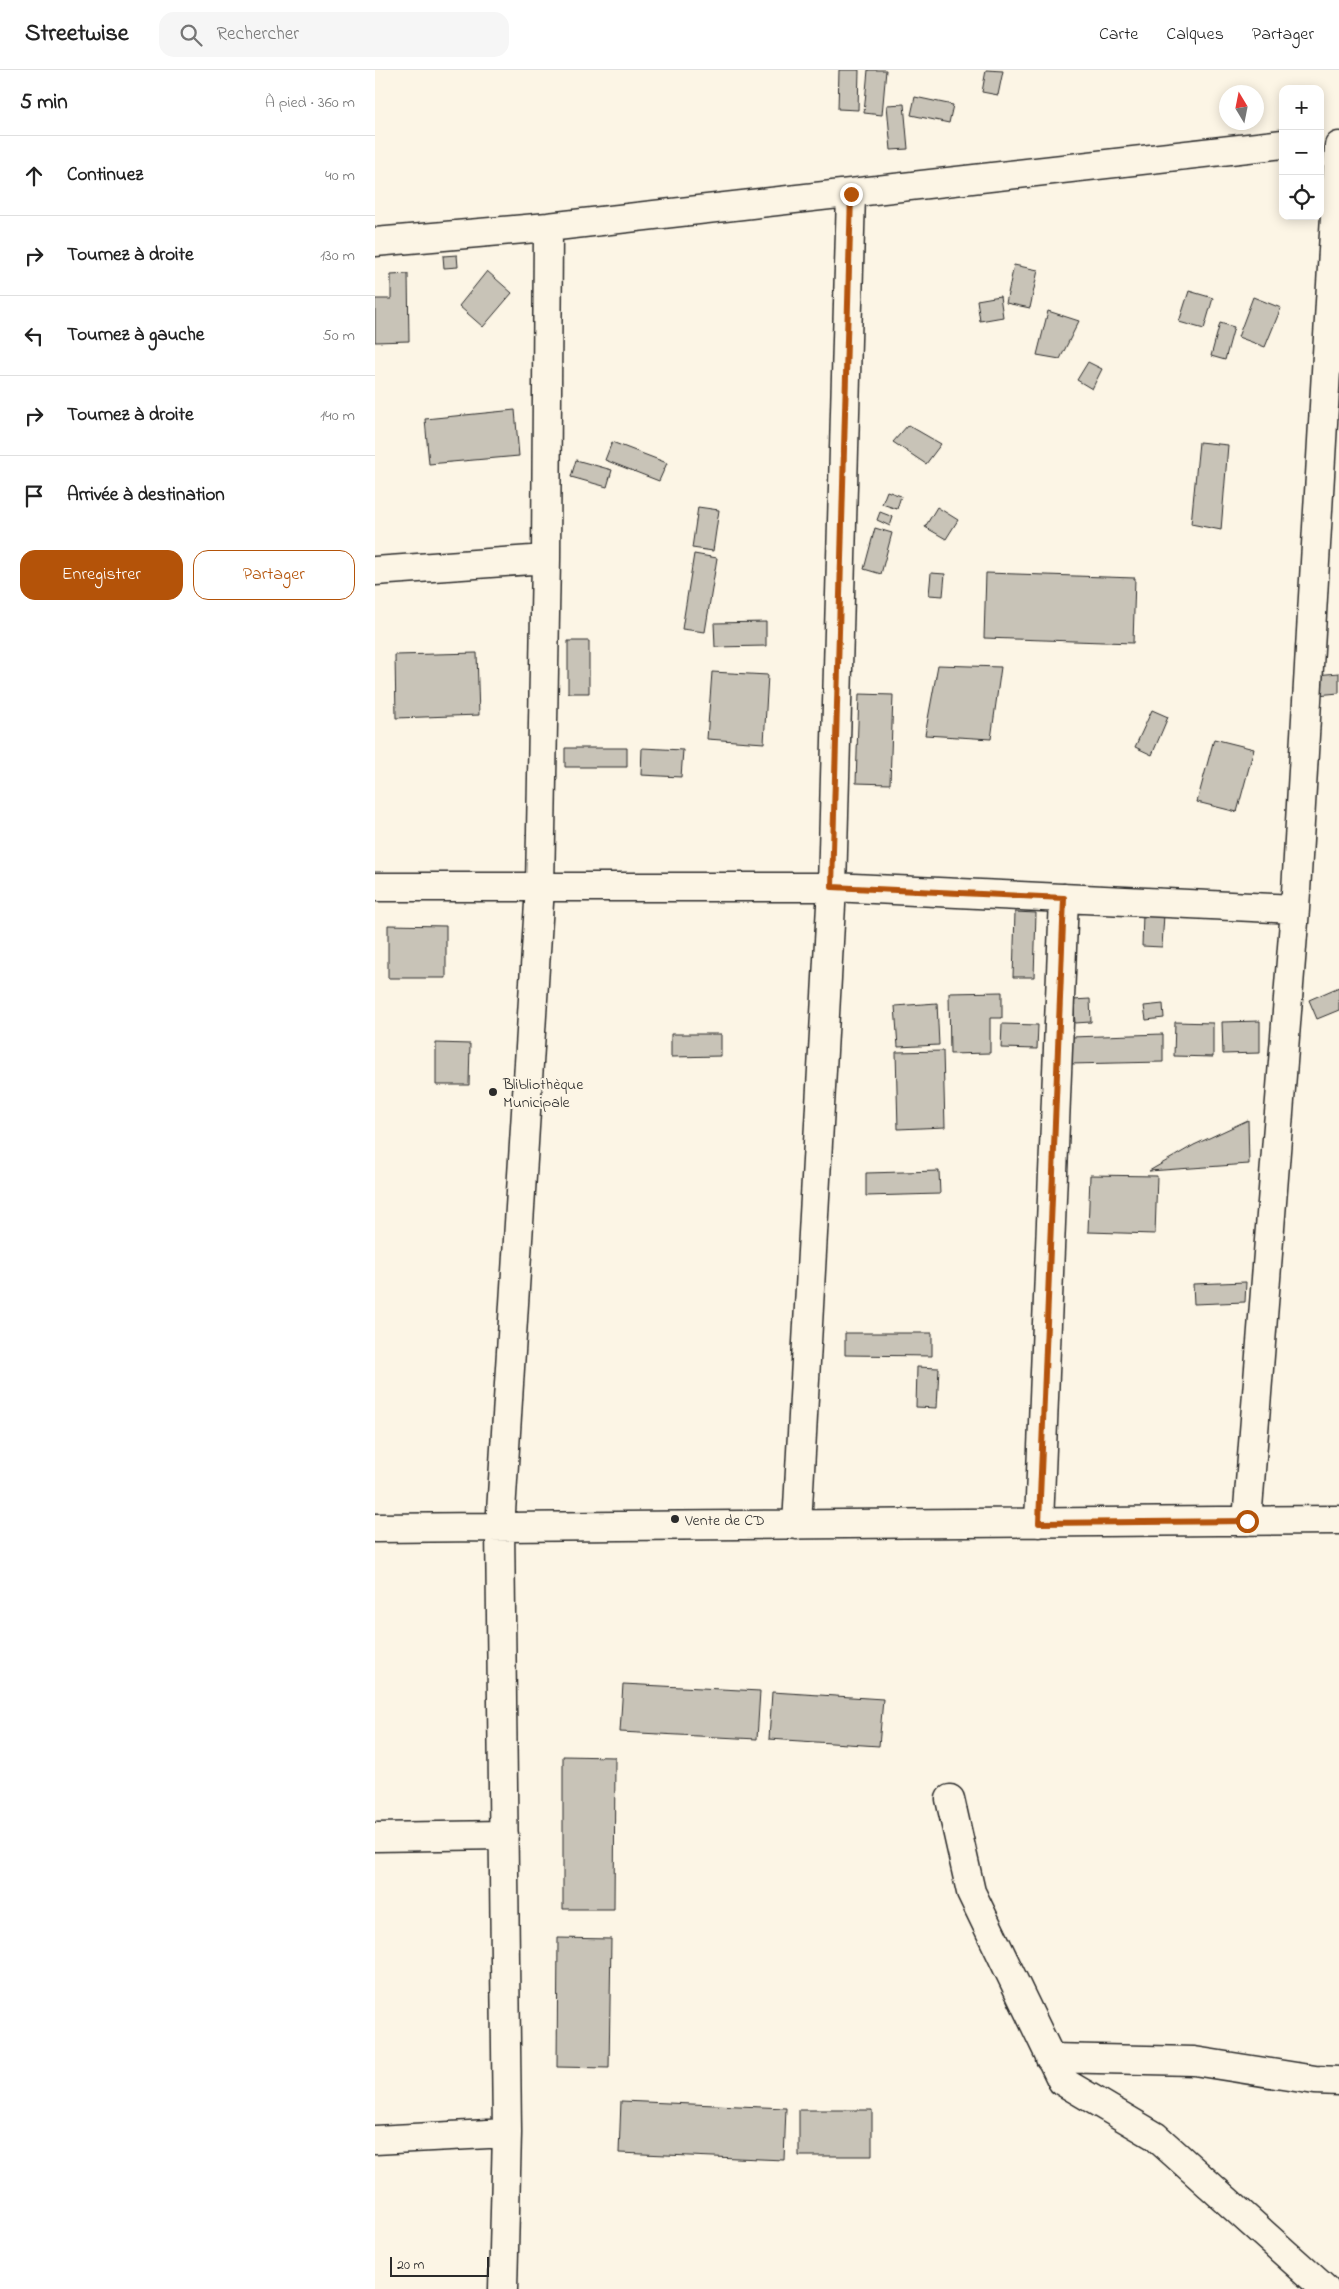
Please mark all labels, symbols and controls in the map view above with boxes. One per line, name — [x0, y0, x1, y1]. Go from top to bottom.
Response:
search box — [159, 12, 509, 57]
text: Streetwise — [25, 17, 129, 52]
icon: search — [177, 21, 205, 49]
text: Rechercher — [217, 21, 299, 48]
text: Carte — [1099, 22, 1138, 48]
text: Calques — [1166, 22, 1224, 48]
text: Partager — [1252, 22, 1314, 48]
north arrow — [1219, 85, 1264, 130]
map controls — [1279, 85, 1324, 220]
button: + — [1279, 85, 1324, 130]
text: 5 min — [20, 88, 68, 118]
text: À pied · 360 m — [265, 91, 355, 115]
button: − — [1279, 130, 1324, 175]
icon: ahead — [20, 162, 48, 190]
text: Continuez — [67, 162, 143, 189]
text: 40 m — [325, 164, 355, 188]
button: locate — [1279, 175, 1324, 220]
route end — [840, 183, 863, 206]
icon: right — [20, 242, 48, 270]
text: Tournez à droite — [67, 242, 193, 269]
text: 130 m — [320, 244, 355, 268]
icon: left — [20, 322, 48, 350]
text: Tournez à gauche — [67, 322, 204, 349]
text: 50 m — [323, 324, 355, 348]
icon: right — [20, 402, 48, 430]
text: Tournez à droite — [67, 402, 193, 429]
text: 140 m — [320, 404, 355, 428]
icon: arrive — [20, 482, 48, 510]
text: Arrivée à destination — [67, 482, 225, 509]
button: Enregistrer — [20, 550, 183, 600]
button: Partager — [193, 550, 355, 600]
place label: Blibliothèque Municipale — [502, 1073, 584, 1115]
marker: Blibliothèque Municipale — [487, 1086, 499, 1098]
place label: Vente de CD — [684, 1509, 765, 1533]
route start — [1236, 1510, 1259, 1533]
marker: Vente de CD — [669, 1513, 681, 1525]
scale bar — [390, 2254, 489, 2277]
text: 20 m — [397, 2255, 424, 2276]

